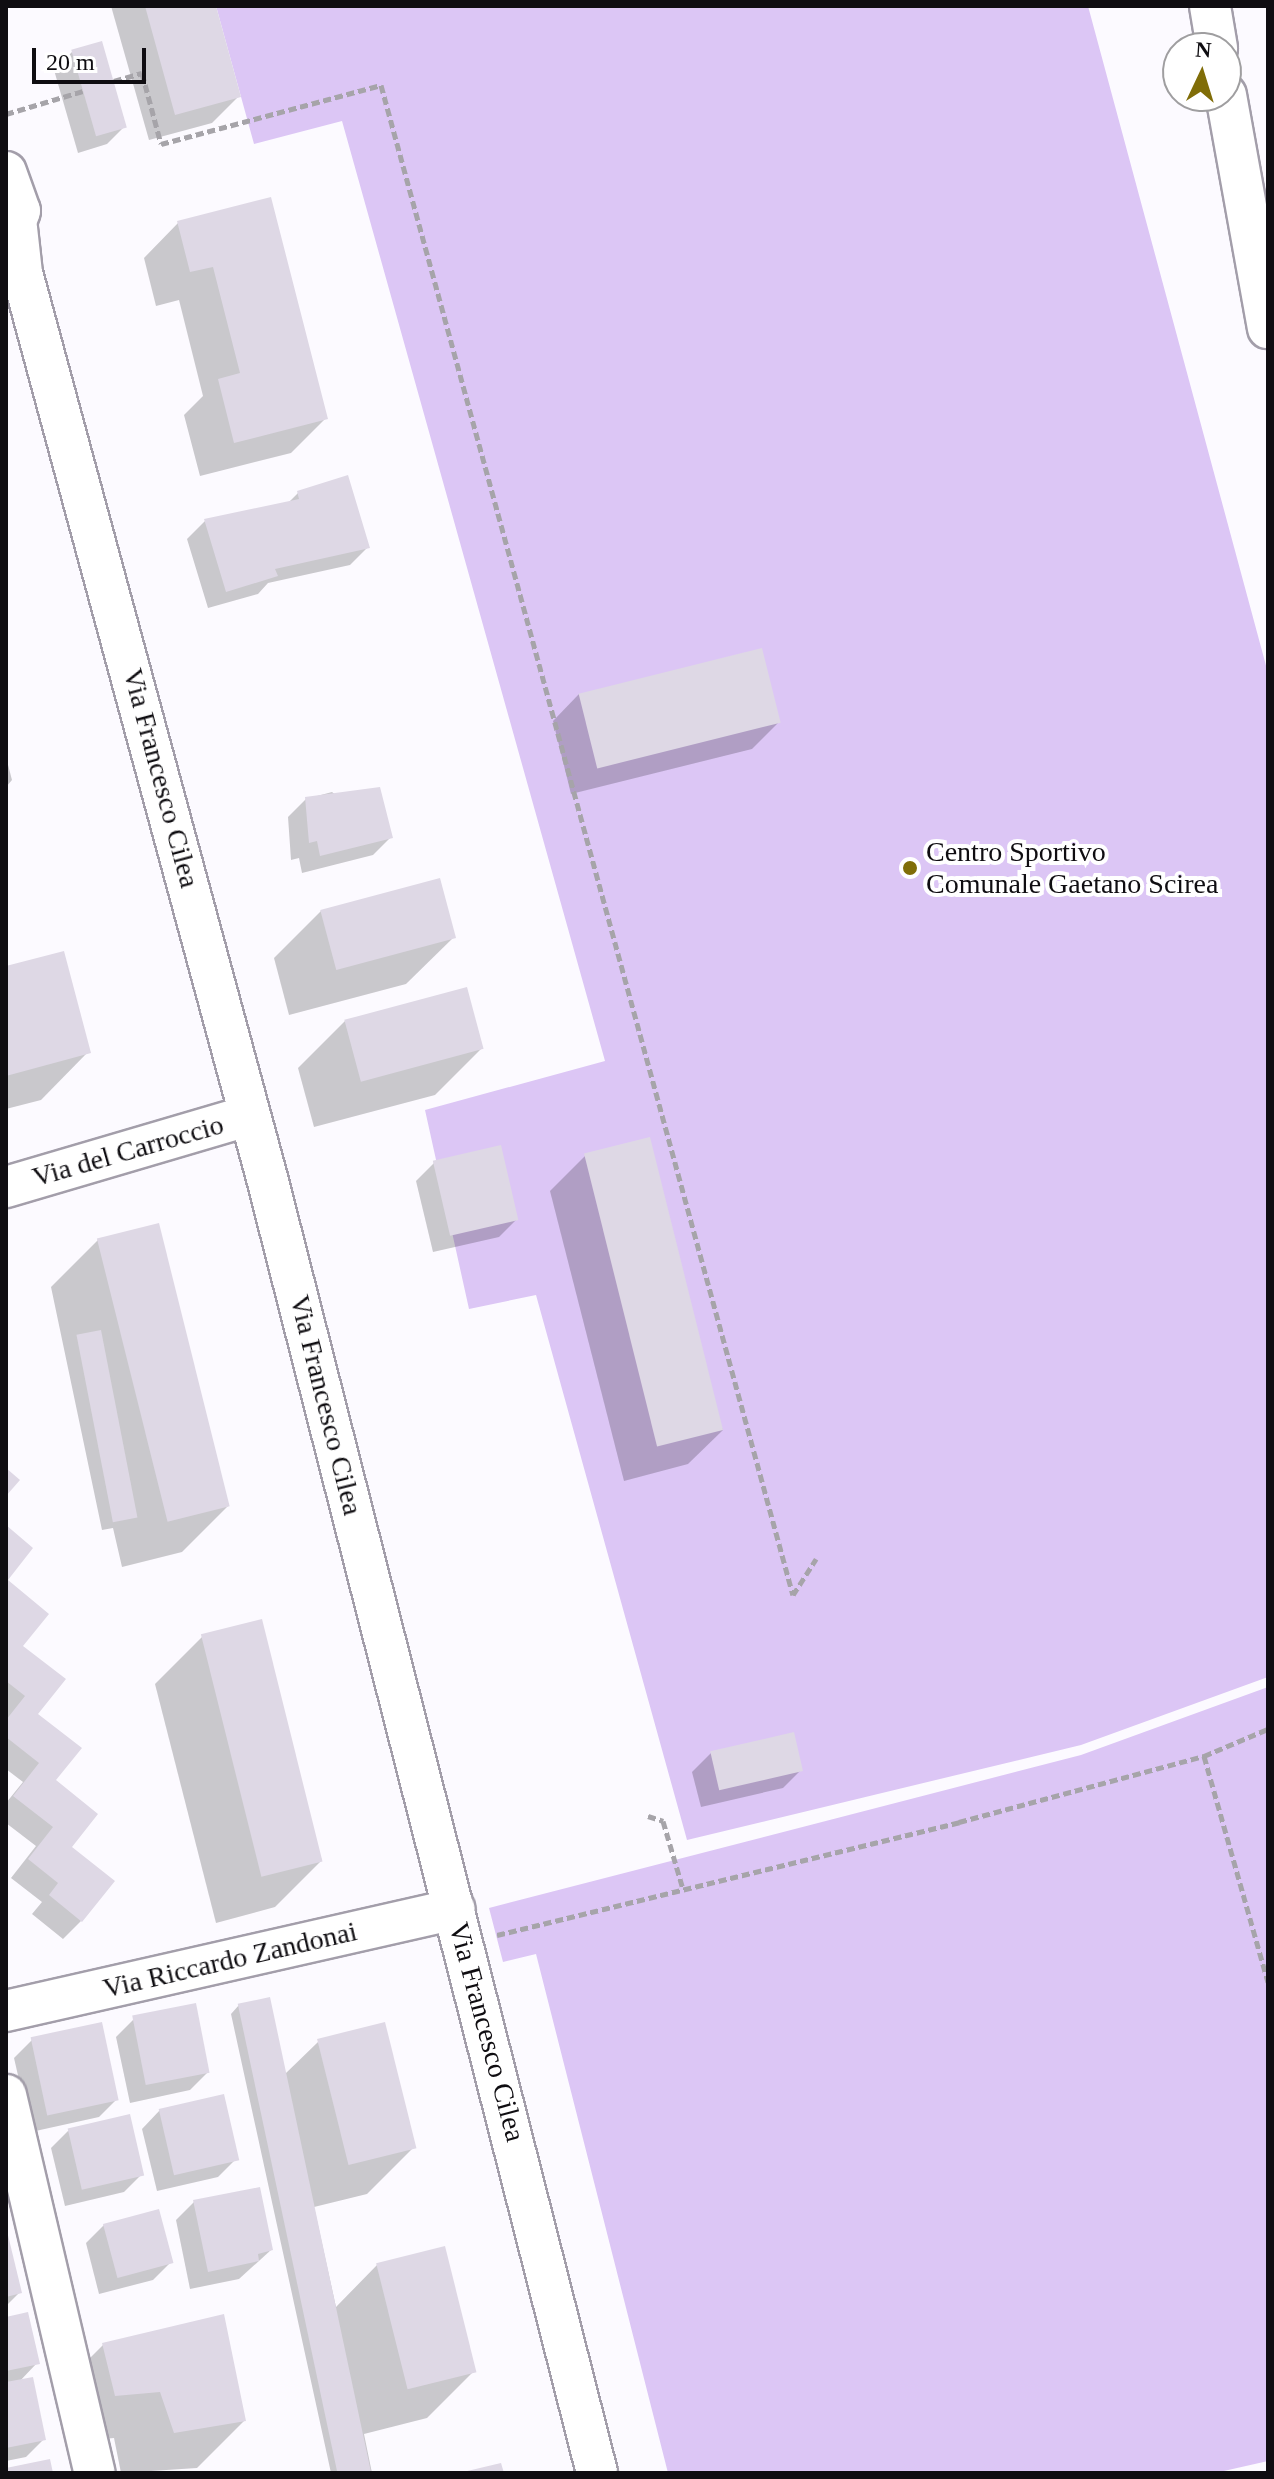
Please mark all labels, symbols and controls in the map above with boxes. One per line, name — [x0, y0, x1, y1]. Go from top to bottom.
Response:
scale bar — [36, 32, 150, 82]
north arrow — [1162, 32, 1242, 112]
text: N — [1195, 37, 1212, 63]
text: 20 m — [46, 49, 95, 75]
street label: Via Francesco Cilea — [116, 665, 206, 891]
place label: Centro Sportivo Comunale Gaetano Scirea — [926, 835, 1218, 901]
marker: Centro Sportivo Comunale Gaetano Scirea — [901, 859, 919, 877]
street label: Via del Carroccio — [29, 1108, 227, 1194]
street label: Via Francesco Cilea — [282, 1292, 370, 1518]
street label: Via Riccardo Zandonai — [100, 1914, 360, 2006]
street label: Via Francesco Cilea — [442, 1919, 532, 2145]

